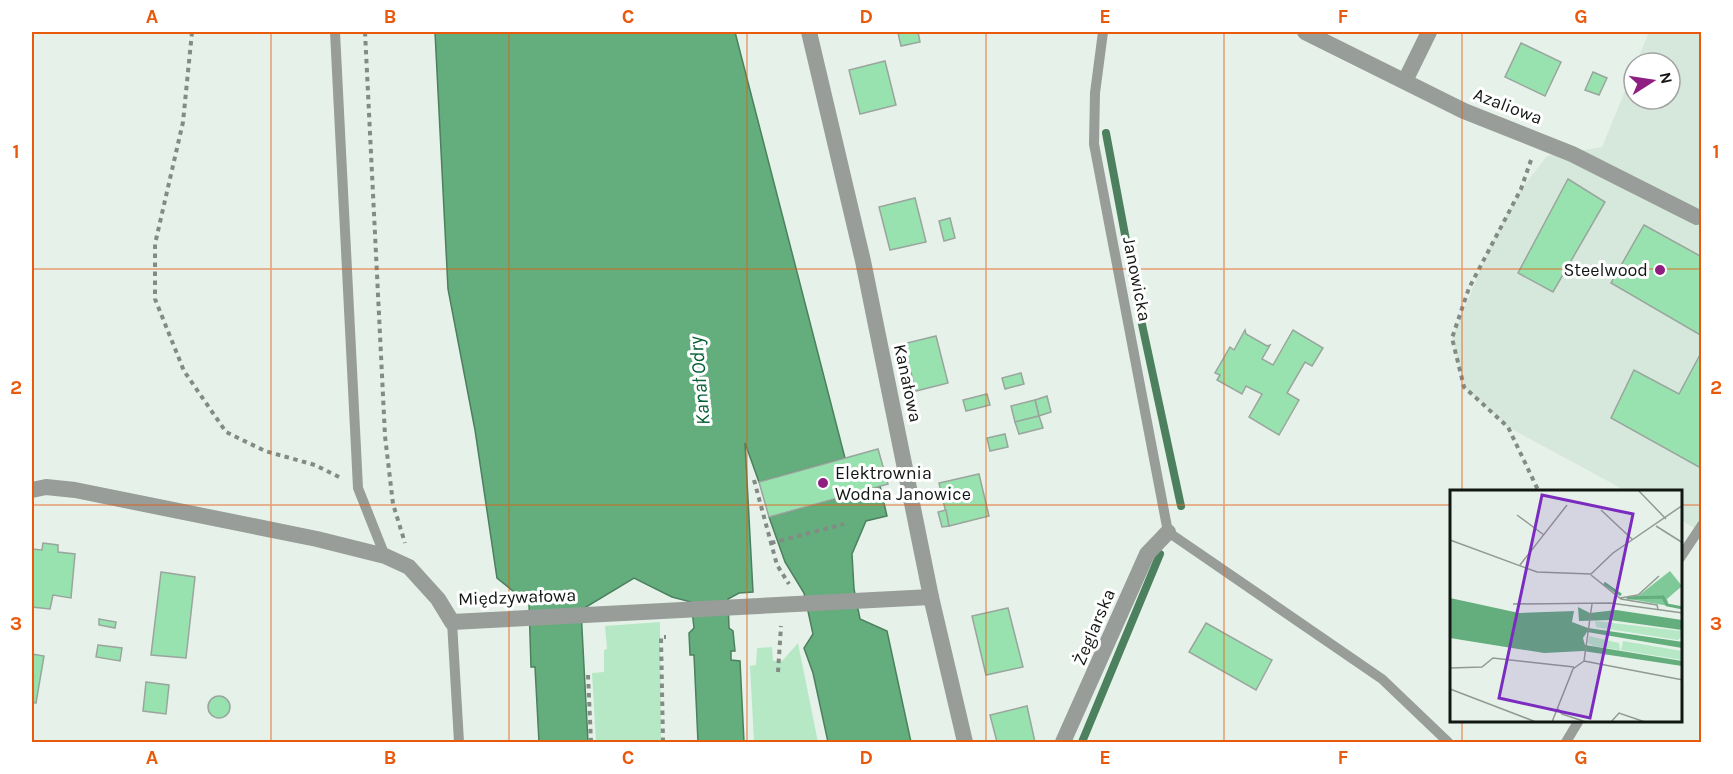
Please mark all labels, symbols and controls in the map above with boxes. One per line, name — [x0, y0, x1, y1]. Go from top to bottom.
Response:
text: A — [146, 5, 159, 28]
text: B — [384, 5, 396, 28]
text: C — [622, 5, 634, 28]
text: D — [859, 5, 873, 28]
text: E — [1099, 5, 1111, 28]
text: F — [1338, 5, 1349, 28]
text: G — [1574, 5, 1588, 28]
north arrow — [1622, 51, 1682, 111]
text: N — [1656, 70, 1677, 86]
street label: Azaliowa — [1470, 83, 1546, 129]
text: 1 — [12, 140, 20, 163]
text: 1 — [1712, 140, 1720, 163]
street label: Janowicka — [1118, 235, 1156, 323]
place label: Steelwood — [1563, 259, 1648, 281]
marker: Steelwood — [1653, 263, 1667, 277]
water label: Kanał Odry — [684, 334, 715, 426]
street label: Kanałowa — [889, 342, 927, 424]
text: 2 — [10, 376, 22, 399]
text: 2 — [1710, 376, 1722, 399]
place label: Elektrownia Wodna Janowice — [835, 462, 971, 505]
marker: Elektrownia Wodna Janowice — [816, 476, 830, 490]
inset map — [1450, 490, 1682, 723]
street label: Międzywałowa — [458, 584, 576, 610]
street label: Żeglarska — [1068, 585, 1120, 669]
text: 3 — [10, 612, 22, 635]
text: 3 — [1710, 612, 1722, 635]
text: A — [146, 746, 159, 769]
text: B — [384, 746, 396, 769]
text: C — [622, 746, 634, 769]
text: D — [859, 746, 873, 769]
text: E — [1099, 746, 1111, 769]
text: F — [1338, 746, 1349, 769]
text: G — [1574, 746, 1588, 769]

